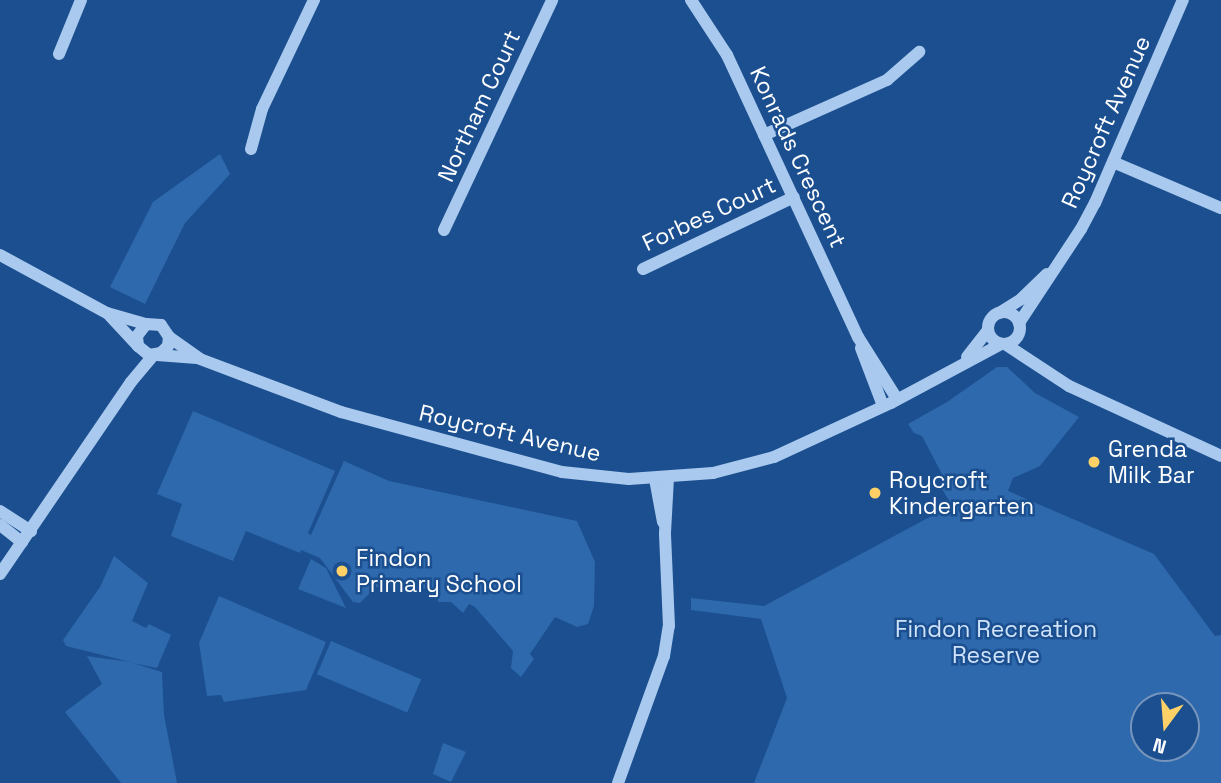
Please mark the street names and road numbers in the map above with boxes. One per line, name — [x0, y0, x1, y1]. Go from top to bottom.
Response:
street label: Northam Court — [432, 26, 526, 186]
street label: Roycroft Avenue — [1056, 31, 1156, 213]
street label: Konrads Crescent — [744, 62, 852, 252]
street label: Forbes Court — [638, 171, 780, 257]
street label: Roycroft Avenue — [416, 399, 604, 467]

